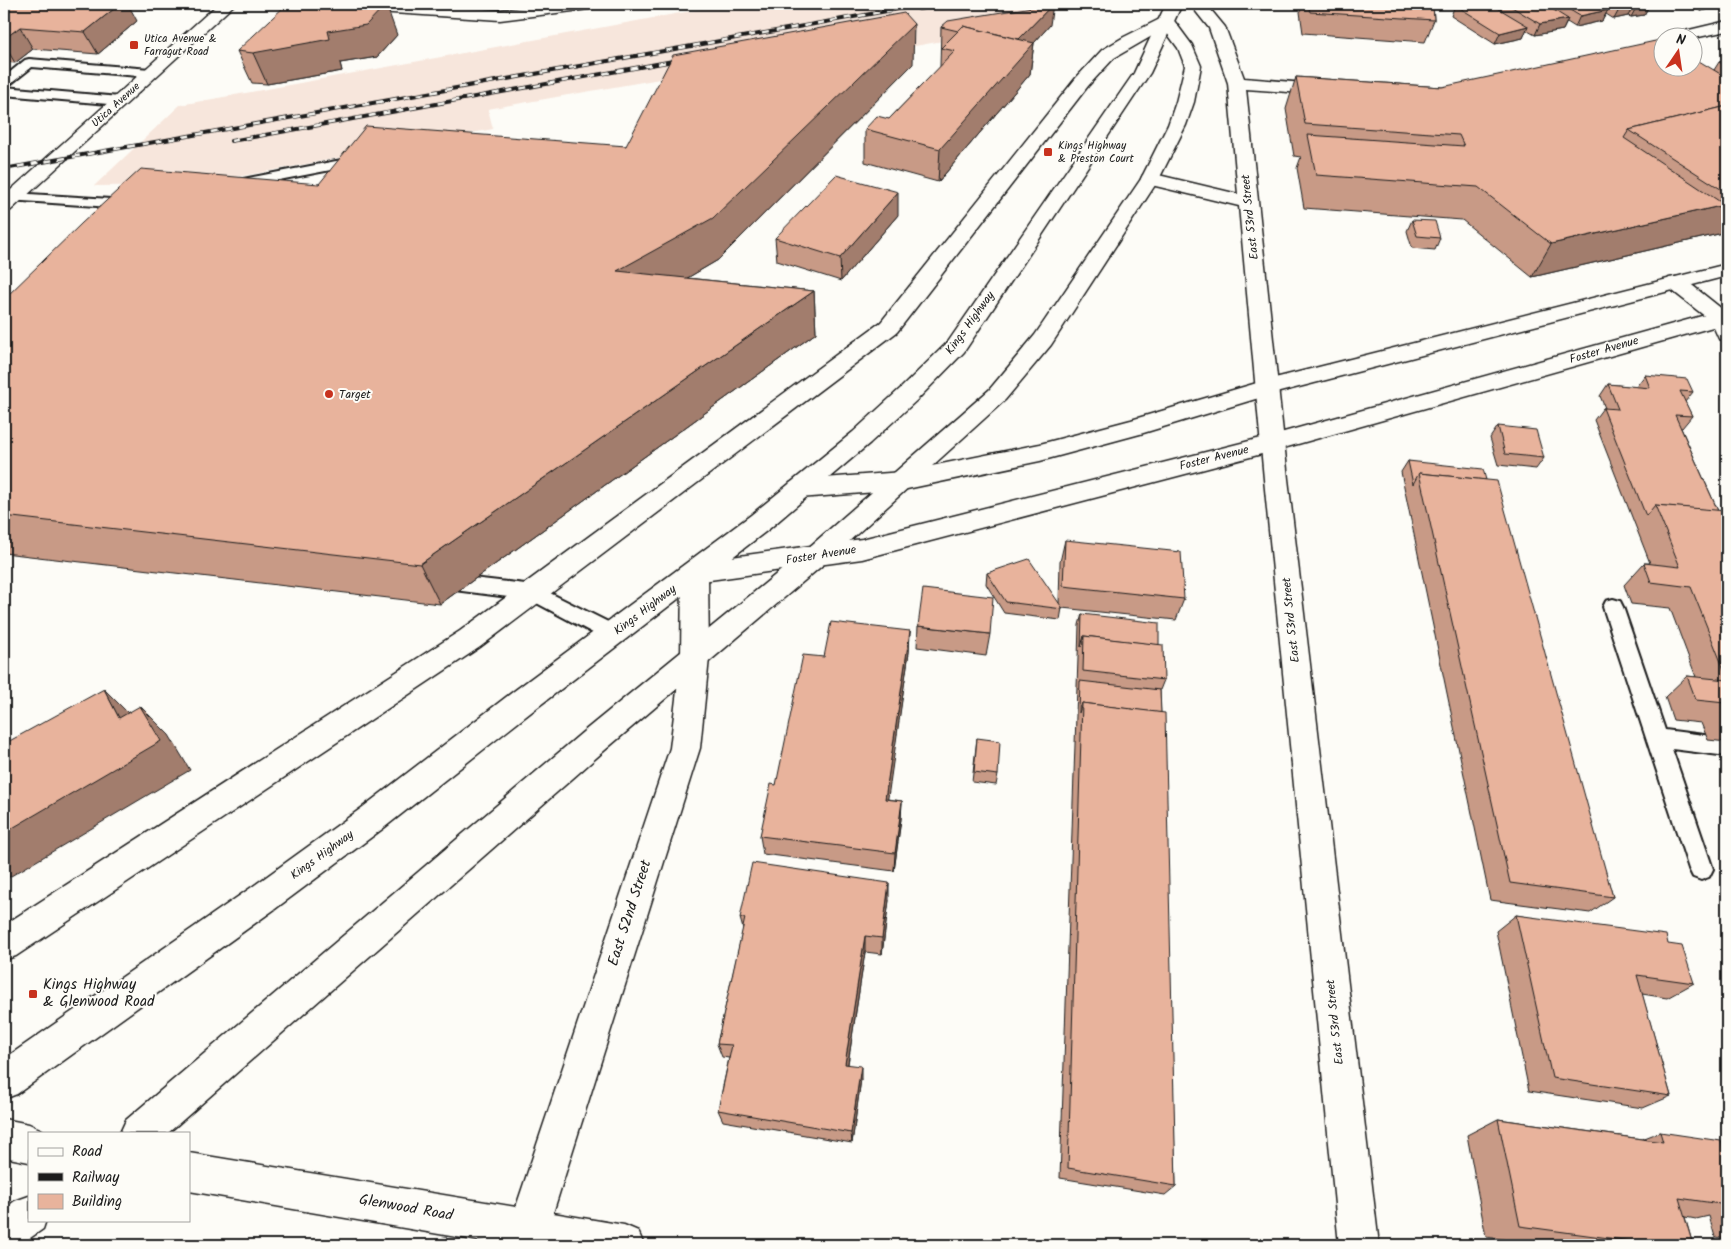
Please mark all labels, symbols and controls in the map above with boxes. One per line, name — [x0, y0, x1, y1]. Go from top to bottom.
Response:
north arrow — [1654, 28, 1704, 78]
text: N — [1674, 29, 1688, 52]
place label: Utica Avenue & Farragut Road — [144, 30, 217, 61]
marker: Utica Avenue & Farragut Road — [128, 39, 140, 51]
street label: Utica Avenue — [88, 78, 144, 132]
place label: Kings Highway & Preston Court — [1058, 137, 1134, 168]
marker: Kings Highway & Preston Court — [1042, 146, 1054, 158]
street label: East 53rd Street — [1236, 173, 1264, 261]
street label: Kings Highway — [940, 287, 1000, 359]
street label: Foster Avenue — [1567, 331, 1641, 369]
place label: Target — [339, 385, 371, 404]
marker: Target — [323, 388, 335, 400]
street label: Foster Avenue — [1177, 440, 1251, 476]
street label: Foster Avenue — [784, 540, 858, 570]
street label: East 53rd Street — [1277, 576, 1305, 664]
street label: Kings Highway — [610, 580, 681, 640]
street label: Kings Highway — [286, 825, 358, 885]
street label: East 52nd Street — [602, 857, 659, 969]
place label: Kings Highway & Glenwood Road — [43, 973, 155, 1014]
street label: East 53rd Street — [1321, 978, 1349, 1066]
marker: Kings Highway & Glenwood Road — [27, 988, 39, 1000]
legend — [28, 1132, 190, 1222]
text: Road — [72, 1140, 103, 1164]
text: Railway — [72, 1166, 120, 1190]
street label: Glenwood Road — [357, 1188, 455, 1228]
text: Building — [72, 1190, 122, 1214]

